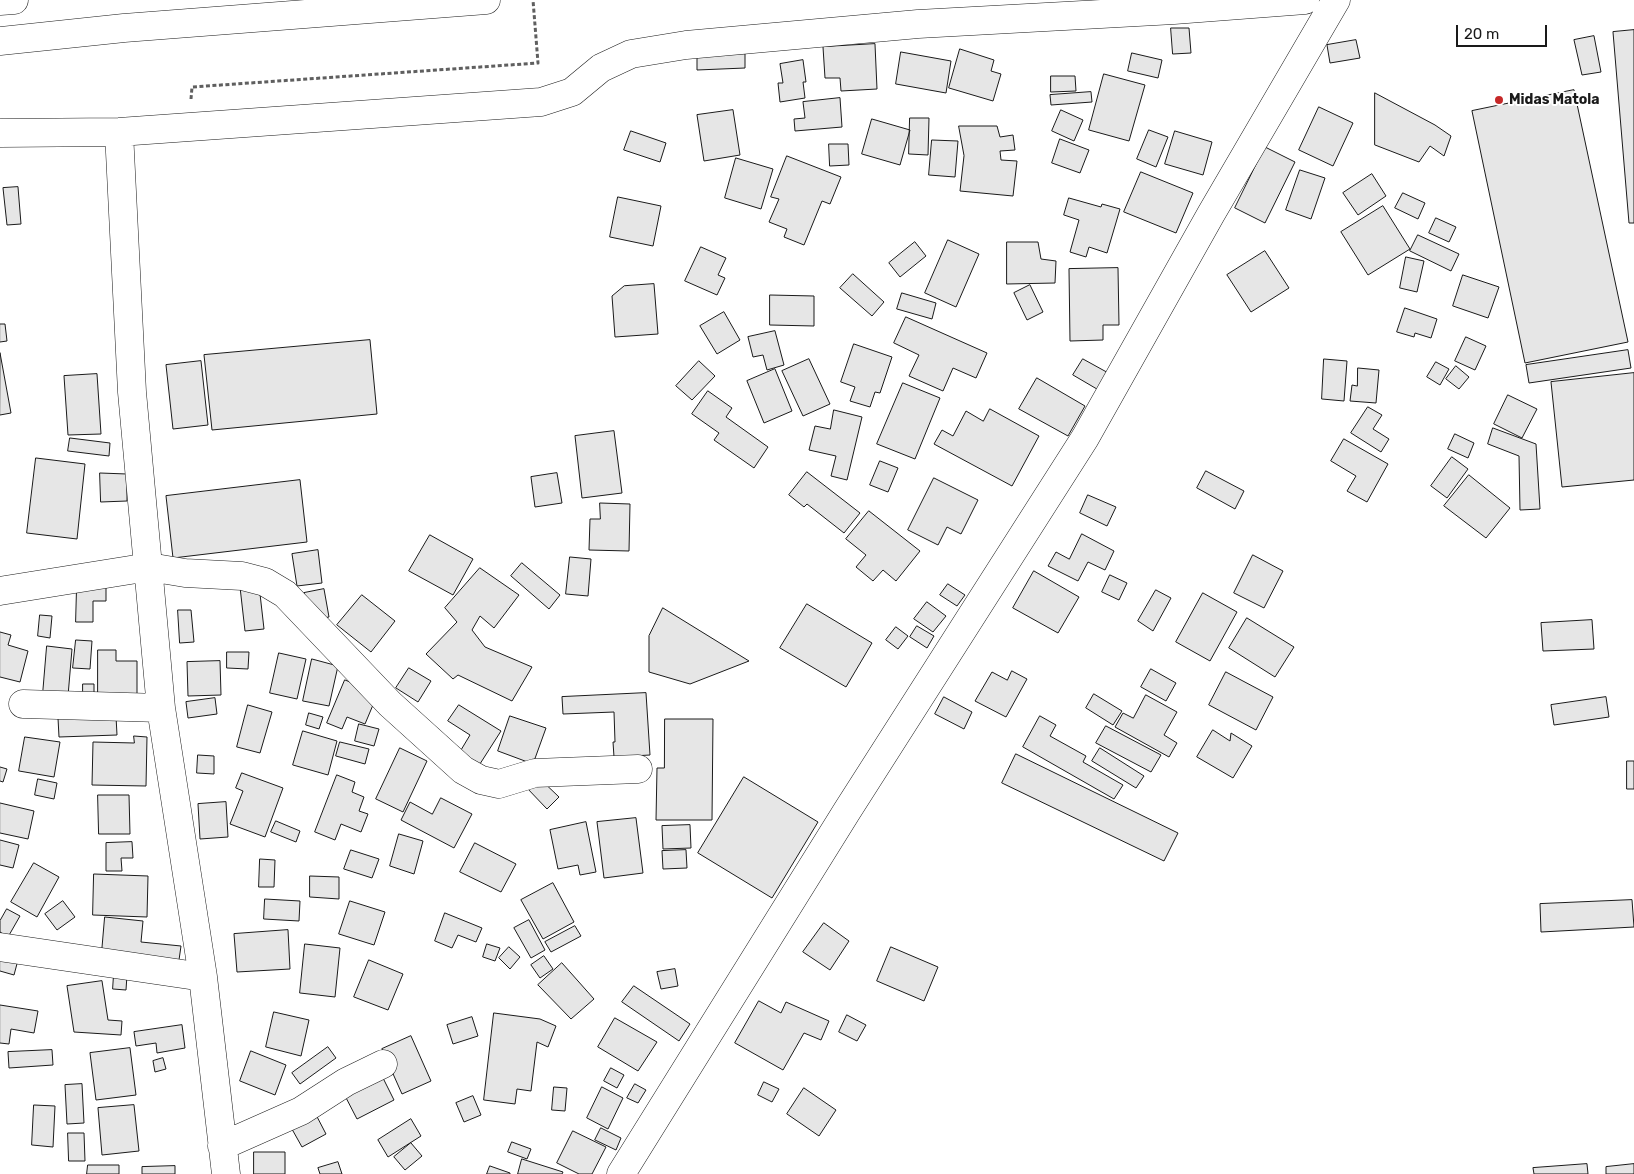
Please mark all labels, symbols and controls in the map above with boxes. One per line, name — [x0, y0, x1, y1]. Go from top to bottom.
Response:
scale bar — [1459, 15, 1550, 47]
text: 20 m — [1464, 25, 1499, 43]
place label: Midas Matola — [1509, 92, 1600, 108]
marker: Midas Matola — [1493, 94, 1505, 106]

